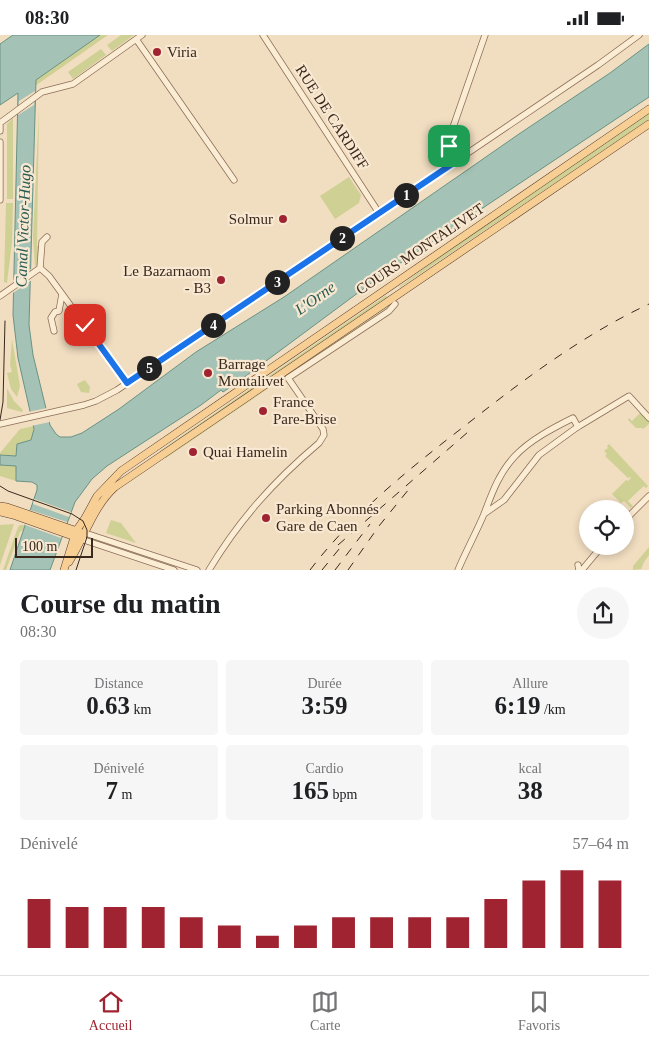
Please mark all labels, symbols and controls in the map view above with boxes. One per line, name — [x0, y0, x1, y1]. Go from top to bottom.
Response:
text: 08:30 — [25, 7, 69, 28]
place label: Viria — [167, 44, 197, 60]
marker: Viria — [151, 46, 163, 58]
street label: RUE DE CARDIFF — [292, 62, 372, 172]
pin — [428, 125, 470, 167]
icon: arrive — [435, 132, 463, 160]
water label: Canal Victor-Hugo — [12, 164, 35, 288]
pin: 1 — [394, 183, 418, 207]
text: 1 — [403, 188, 410, 203]
street label: COURS MONTALIVET — [353, 200, 487, 298]
place label: Solmur — [229, 211, 273, 227]
marker: Solmur — [277, 213, 289, 225]
pin: 2 — [330, 225, 354, 251]
text: 2 — [339, 231, 346, 246]
place label: Le Bazarnaom - B3 — [123, 263, 211, 296]
pin: 3 — [264, 269, 290, 295]
marker: Le Bazarnaom - B3 — [215, 274, 227, 286]
text: 3 — [274, 275, 281, 290]
water label: L'Orne — [291, 278, 338, 319]
pin — [64, 304, 106, 346]
icon: check — [71, 311, 99, 339]
pin: 4 — [200, 313, 226, 337]
text: 4 — [210, 318, 217, 333]
pin: 5 — [136, 355, 162, 381]
place label: Barrage Montalivet — [218, 356, 285, 389]
text: 5 — [146, 361, 153, 376]
marker: Barrage Montalivet — [202, 367, 214, 379]
place label: France Pare-Brise — [273, 394, 337, 427]
marker: France Pare-Brise — [257, 405, 269, 417]
place label: Quai Hamelin — [203, 444, 288, 460]
marker: Quai Hamelin — [187, 446, 199, 458]
map controls — [579, 500, 634, 555]
button: locate — [579, 500, 634, 555]
place label: Parking Abonnés Gare de Caen — [276, 501, 379, 534]
marker: Parking Abonnés Gare de Caen — [260, 512, 272, 524]
scale bar — [15, 535, 92, 558]
text: 100 m — [22, 539, 57, 554]
button: share — [577, 587, 629, 639]
text: Course du matin — [20, 588, 221, 619]
text: 08:30 — [20, 623, 56, 640]
text: Distance — [94, 676, 143, 691]
text: Durée — [307, 676, 342, 691]
text: Allure — [512, 676, 548, 691]
text: 0.63 — [86, 692, 130, 719]
text: 3:59 — [302, 692, 347, 719]
text: 6:19 — [495, 692, 540, 719]
text: km — [130, 702, 151, 717]
text: /km — [540, 702, 566, 717]
text: Dénivelé — [94, 761, 144, 776]
text: Cardio — [305, 761, 344, 776]
text: kcal — [519, 761, 542, 776]
text: 7 — [105, 777, 118, 804]
text: 165 — [292, 777, 329, 804]
text: 38 — [518, 777, 543, 804]
text: m — [118, 787, 132, 802]
text: bpm — [329, 787, 357, 802]
text: Dénivelé — [20, 835, 78, 852]
text: 57–64 m — [573, 835, 629, 852]
tab: Accueil — [89, 988, 132, 1034]
tab: Carte — [310, 988, 340, 1034]
tab: Favoris — [518, 988, 560, 1034]

